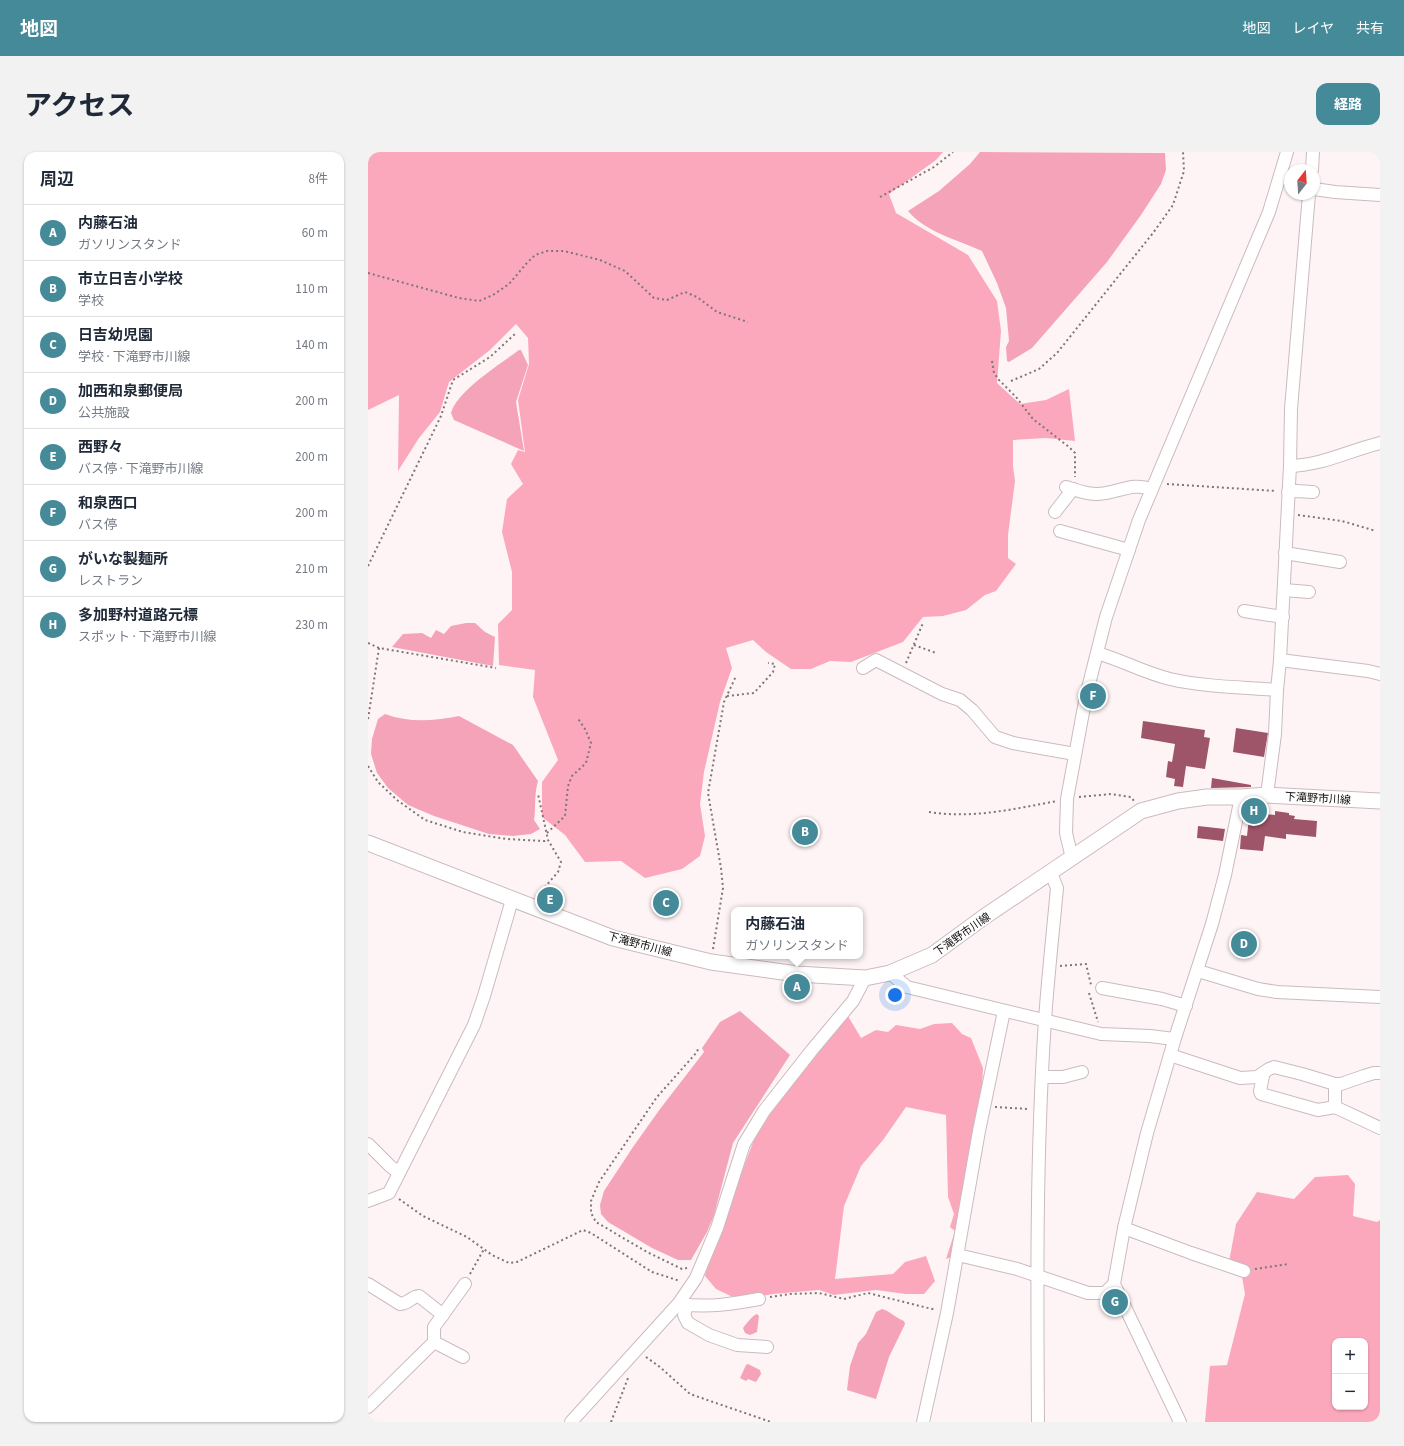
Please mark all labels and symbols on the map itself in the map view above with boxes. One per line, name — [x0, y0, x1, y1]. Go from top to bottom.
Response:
north arrow — [1284, 164, 1320, 200]
pin: F — [1080, 681, 1106, 711]
street label: 下滝野市川線 — [1285, 789, 1351, 808]
pin: H — [1241, 796, 1267, 826]
pin: B — [792, 817, 818, 847]
pin: E — [537, 885, 563, 915]
pin: C — [653, 888, 679, 918]
street label: 下滝野市川線 — [931, 909, 994, 959]
street label: 下滝野市川線 — [606, 929, 674, 960]
pin: D — [1231, 929, 1257, 959]
pin: A — [784, 972, 810, 1002]
your location — [885, 985, 905, 1005]
pin: G — [1102, 1287, 1128, 1317]

